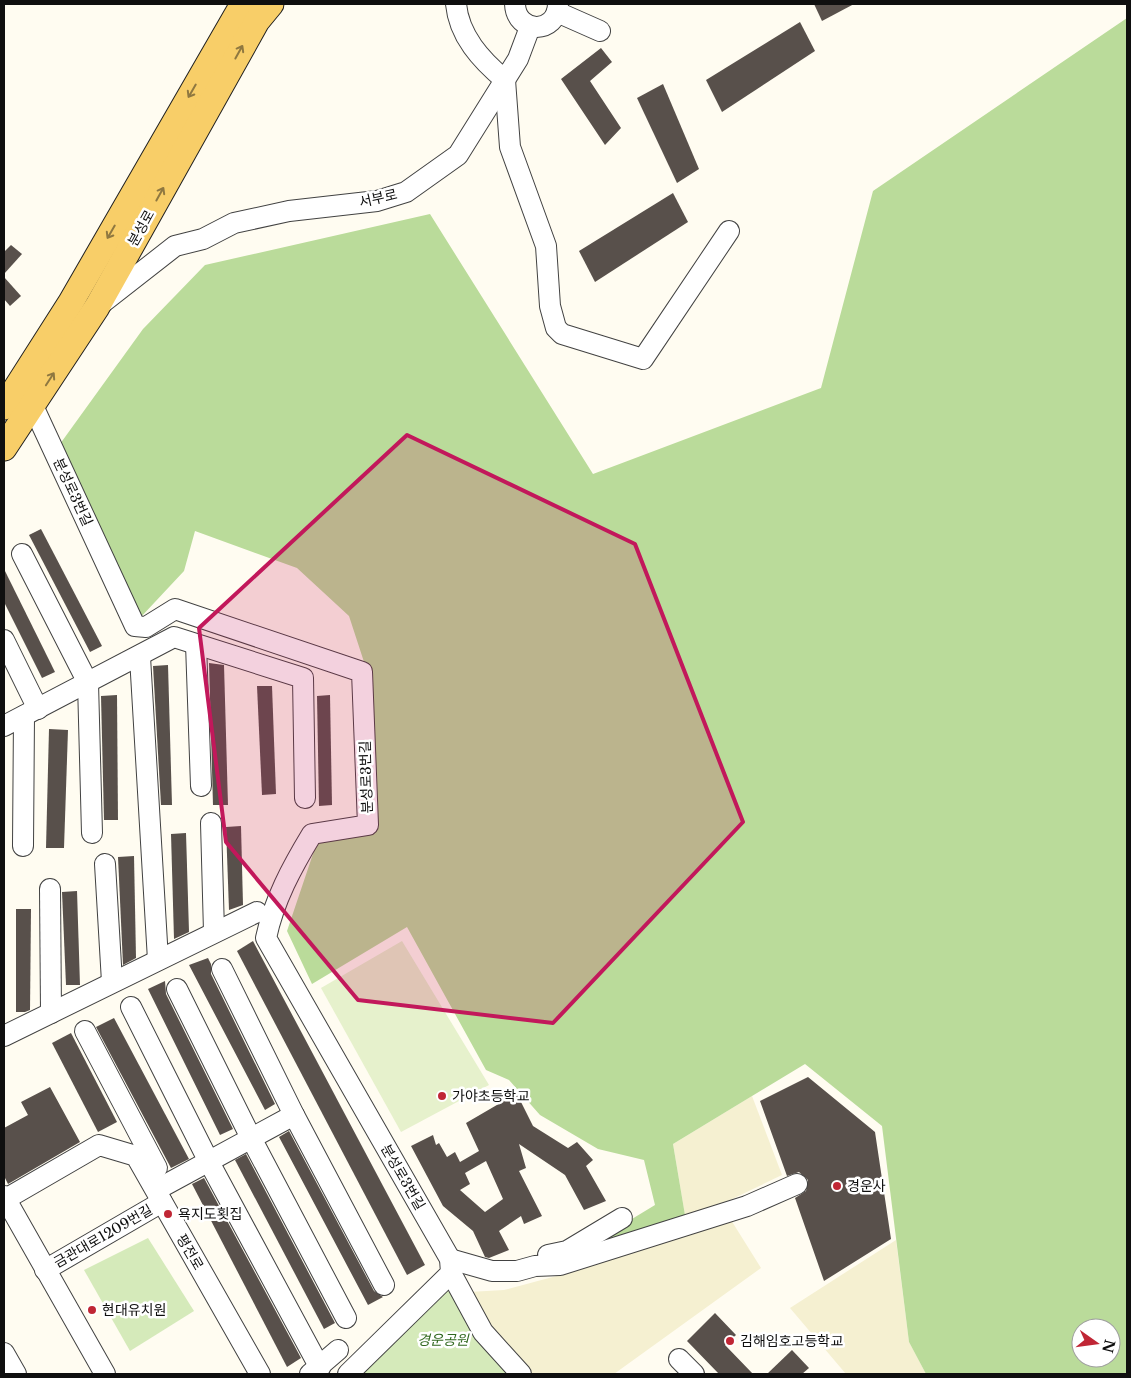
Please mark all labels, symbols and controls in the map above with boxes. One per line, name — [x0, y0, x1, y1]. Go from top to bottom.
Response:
one-way arrow — [235, 45, 245, 60]
one-way arrow — [187, 83, 196, 98]
street label: 서부로 — [357, 185, 399, 211]
one-way arrow — [156, 187, 165, 202]
street label: 분성로 — [124, 207, 158, 249]
one-way arrow — [106, 224, 116, 239]
one-way arrow — [46, 372, 56, 386]
street label: 분성로3번길 — [49, 455, 97, 529]
street label: 분성로3번길 — [356, 740, 376, 814]
place label: 가야초등학교 — [452, 1087, 529, 1105]
marker: 가야초등학교 — [436, 1090, 448, 1102]
street label: 분성로3번길 — [377, 1141, 429, 1213]
place label: 경운사 — [847, 1177, 886, 1195]
marker: 경운사 — [831, 1180, 843, 1192]
street label: 금관대로1209번길 — [50, 1200, 156, 1272]
place label: 욕지도횟집 — [178, 1205, 242, 1223]
marker: 욕지도횟집 — [162, 1208, 174, 1220]
street label: 평전로 — [173, 1231, 208, 1273]
place label: 현대유치원 — [102, 1301, 166, 1319]
marker: 현대유치원 — [86, 1304, 98, 1316]
north arrow — [1071, 1318, 1121, 1368]
park label: 경운공원 — [417, 1331, 470, 1349]
place label: 김해임호고등학교 — [740, 1332, 843, 1350]
marker: 김해임호고등학교 — [724, 1335, 736, 1347]
text: N — [1098, 1338, 1119, 1355]

